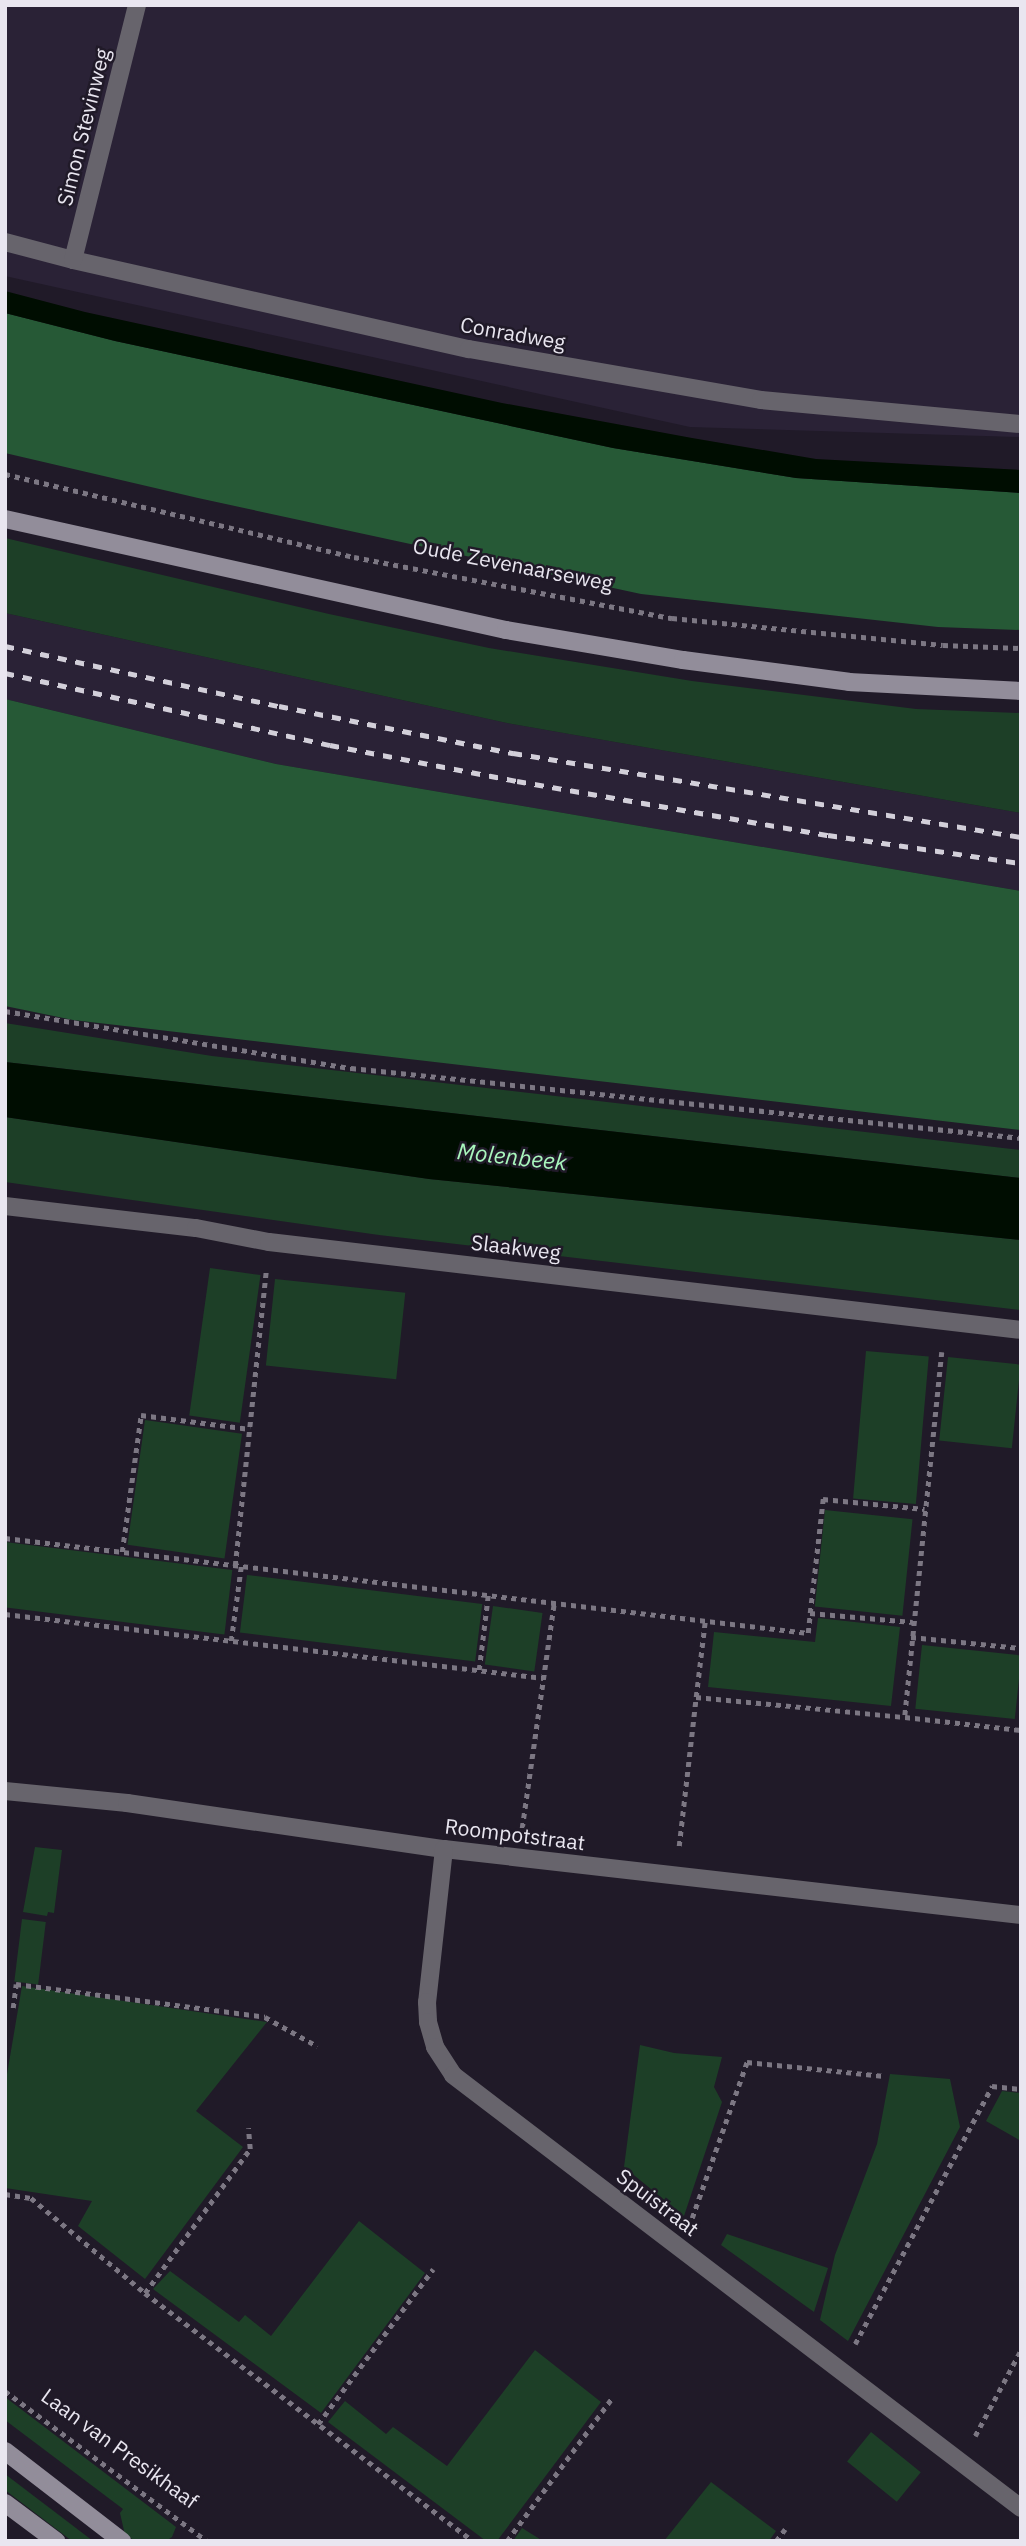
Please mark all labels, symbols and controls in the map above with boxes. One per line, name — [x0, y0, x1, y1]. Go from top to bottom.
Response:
street label: Simon Stevinweg — [51, 46, 115, 208]
street label: Conradweg — [458, 311, 568, 355]
street label: Oude Zevenaarseweg — [411, 532, 615, 596]
water label: Molenbeek — [456, 1137, 568, 1175]
street label: Slaakweg — [470, 1229, 562, 1265]
street label: Roompotstraat — [443, 1813, 587, 1855]
street label: Spuistraat — [612, 2163, 704, 2241]
street label: Laan van Presikhaaf — [37, 2383, 203, 2513]

